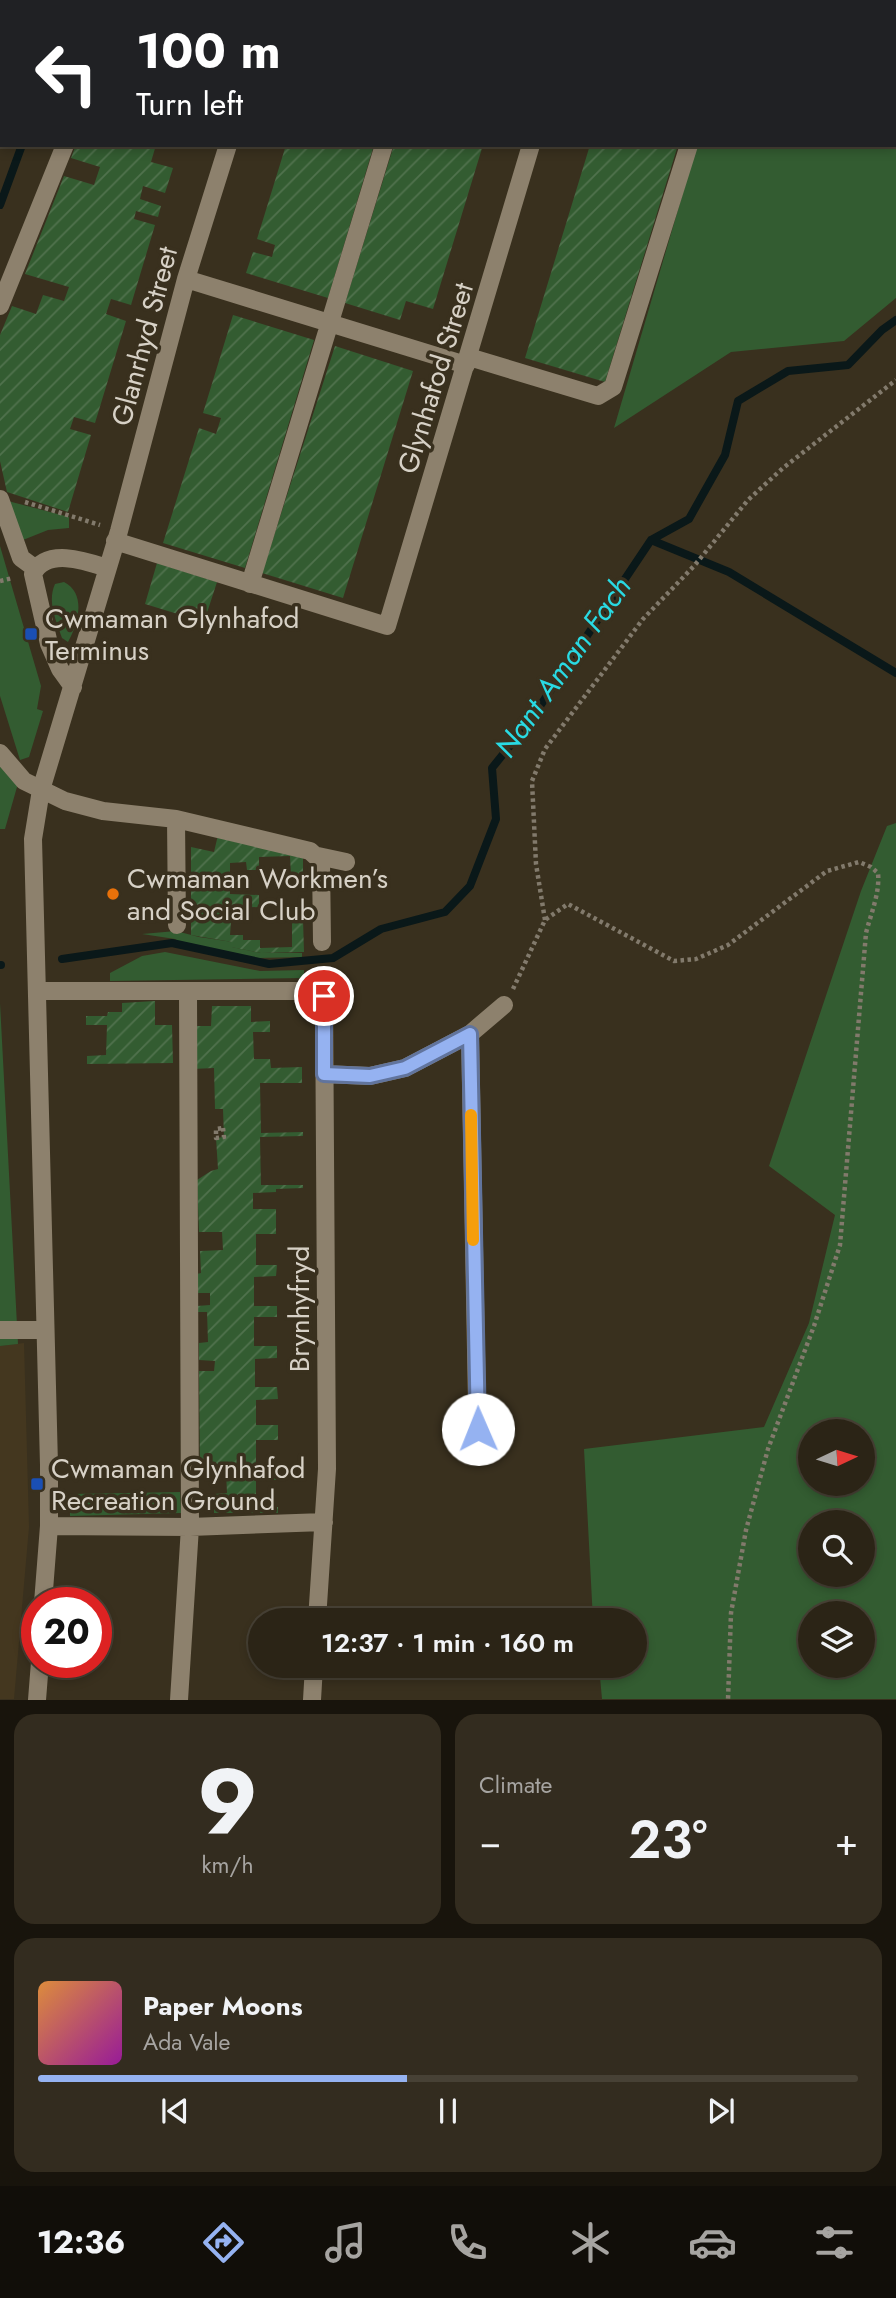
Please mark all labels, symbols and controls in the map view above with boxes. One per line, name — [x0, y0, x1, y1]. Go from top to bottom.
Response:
text: 100 m — [136, 16, 281, 86]
icon: left — [21, 28, 112, 119]
text: Turn left — [136, 81, 243, 127]
street label: Glanrhyd Street — [101, 242, 188, 430]
street label: Glynhafod Street — [387, 277, 484, 479]
water label: Nant Aman Fach — [484, 567, 641, 766]
place label: Cwmaman Glynhafod Terminus — [45, 598, 300, 671]
marker: Cwmaman Glynhafod Terminus — [23, 626, 39, 642]
place label: Cwmaman Workmen’s and Social Club — [127, 858, 388, 931]
marker: Cwmaman Workmen’s and Social Club — [105, 886, 121, 902]
pin — [294, 966, 354, 1026]
icon: arrive — [305, 977, 343, 1015]
street label: Brynhyfryd — [279, 1246, 320, 1372]
position arrow — [441, 1392, 515, 1466]
north arrow — [798, 1419, 875, 1496]
map controls — [798, 1419, 875, 1678]
place label: Cwmaman Glynhafod Recreation Ground — [51, 1448, 306, 1521]
marker: Cwmaman Glynhafod Recreation Ground — [29, 1476, 45, 1492]
button: search — [798, 1510, 875, 1587]
speed limit sign: 20 — [21, 1587, 112, 1678]
button: layers — [798, 1601, 875, 1678]
text: 12:37 · 1 min · 160 m — [321, 1624, 574, 1662]
text: 9 — [197, 1737, 258, 1868]
text: Climate — [479, 1768, 552, 1802]
text: 23° — [629, 1802, 707, 1878]
text: − — [479, 1814, 501, 1869]
text: + — [835, 1814, 858, 1869]
text: km/h — [202, 1848, 253, 1882]
text: Paper Moons — [143, 1987, 303, 2025]
text: Ada Vale — [143, 2025, 230, 2059]
icon: previous — [156, 2092, 194, 2130]
icon: pause — [429, 2092, 467, 2130]
icon: next — [702, 2092, 740, 2130]
icon: directions — [199, 2218, 248, 2267]
icon: music — [321, 2218, 370, 2267]
icon: phone — [443, 2218, 492, 2267]
icon: climate — [566, 2218, 615, 2267]
icon: car — [688, 2218, 737, 2267]
icon: filters — [810, 2218, 859, 2267]
text: 12:36 — [37, 2219, 126, 2265]

